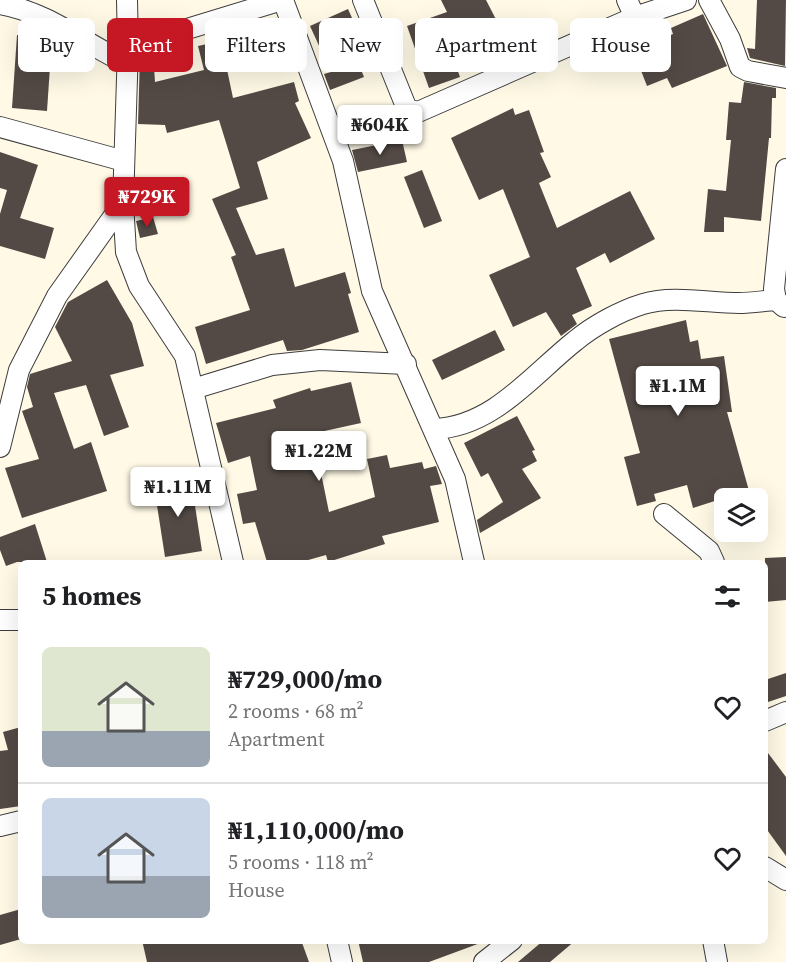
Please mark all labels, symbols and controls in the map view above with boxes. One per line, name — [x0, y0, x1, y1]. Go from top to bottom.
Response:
chip: Buy — [18, 18, 95, 72]
chip: Rent — [107, 18, 193, 72]
chip: Filters — [205, 18, 307, 72]
chip: New — [319, 18, 403, 72]
chip: Apartment — [415, 18, 558, 72]
chip: House — [570, 18, 671, 72]
pin: ₦604K — [338, 105, 422, 156]
text: ₦604K — [351, 110, 409, 138]
pin: ₦729K — [105, 177, 189, 228]
text: ₦729K — [118, 182, 176, 210]
pin: ₦1.1M — [636, 366, 720, 417]
text: ₦1.1M — [650, 371, 706, 399]
pin: ₦1.22M — [270, 431, 368, 482]
text: ₦1.22M — [285, 436, 353, 464]
pin: ₦1.11M — [129, 467, 227, 518]
text: ₦1.11M — [144, 472, 212, 500]
map controls — [714, 488, 768, 542]
button: layers — [714, 488, 768, 542]
text: 5 homes — [42, 578, 141, 614]
icon: filters — [711, 580, 744, 613]
text: ₦729,000/mo — [228, 661, 382, 697]
icon: home — [90, 671, 162, 743]
icon: heart — [711, 691, 744, 724]
text: 2 rooms · 68 m² — [228, 697, 364, 725]
text: Apartment — [228, 725, 325, 753]
text: ₦1,110,000/mo — [228, 812, 404, 848]
icon: home — [90, 822, 162, 894]
icon: heart — [711, 842, 744, 875]
text: 5 rooms · 118 m² — [228, 848, 374, 876]
text: House — [228, 876, 285, 904]

